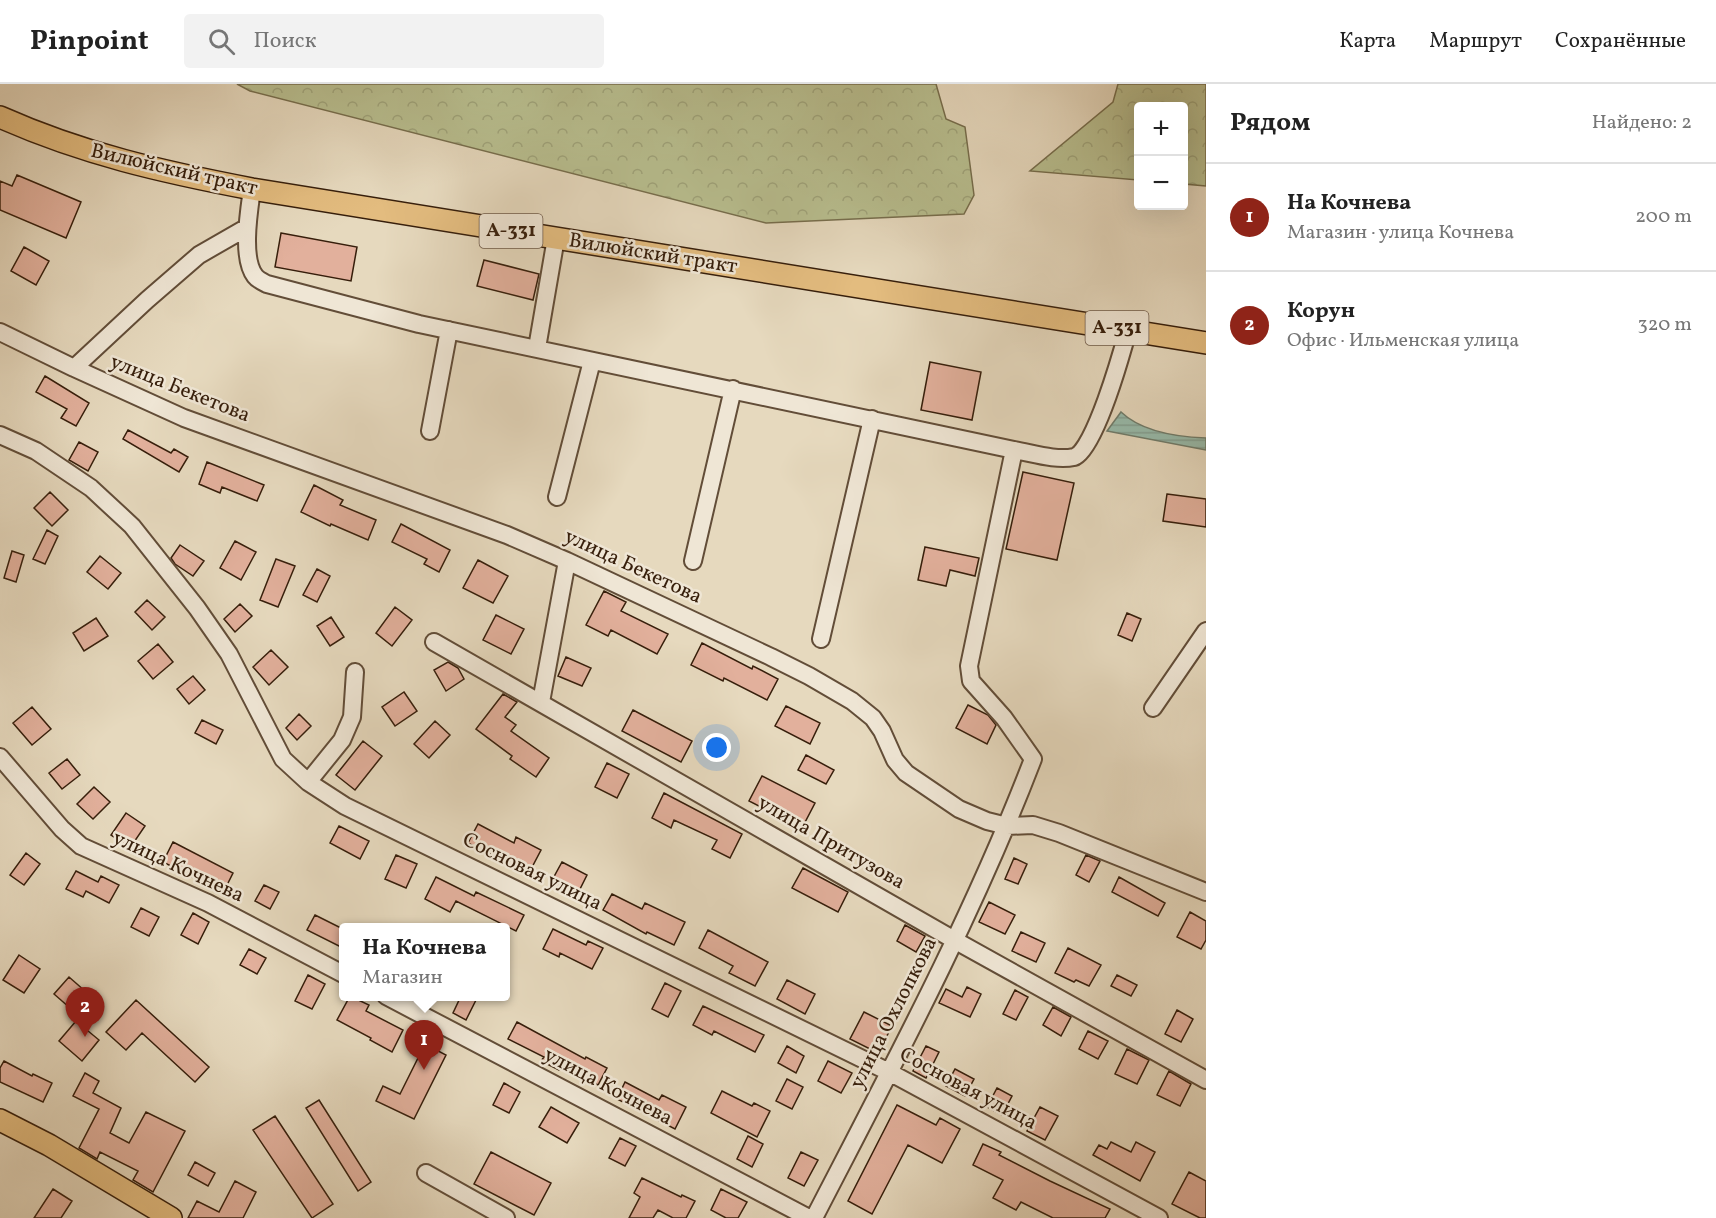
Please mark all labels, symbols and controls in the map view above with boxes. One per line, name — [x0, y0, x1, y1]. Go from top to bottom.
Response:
search box — [184, 14, 604, 68]
text: Pinpoint — [30, 22, 148, 61]
icon: search — [205, 25, 238, 58]
text: Поиск — [253, 26, 316, 57]
text: Карта — [1339, 27, 1396, 56]
text: Маршрут — [1429, 27, 1522, 56]
text: Сохранённые — [1555, 27, 1686, 56]
map controls — [1134, 102, 1188, 210]
button: + — [1134, 102, 1188, 156]
text: Рядом — [1230, 105, 1310, 141]
text: Найдено: 2 — [1592, 109, 1692, 137]
street label: Вилюйский тракт — [88, 137, 261, 203]
button: − — [1134, 156, 1188, 210]
text: На Кочнева — [1287, 188, 1411, 219]
text: 1 — [1245, 203, 1254, 231]
text: 200 m — [1635, 203, 1692, 231]
road number: А-331 — [480, 214, 542, 248]
text: Магазин · улица Кочнева — [1287, 219, 1514, 247]
street label: Вилюйский тракт — [567, 226, 740, 282]
text: Корун — [1287, 296, 1355, 327]
road number: А-331 — [1086, 311, 1148, 345]
text: 2 — [1244, 311, 1255, 339]
text: 320 m — [1637, 311, 1692, 339]
text: Офис · Ильменская улица — [1287, 327, 1519, 355]
street label: улица Бекетова — [105, 348, 255, 430]
street label: улица Бекетова — [559, 522, 707, 612]
your location — [702, 733, 731, 762]
street label: улица Притузова — [752, 789, 910, 897]
street label: улица Кочнева — [107, 824, 249, 910]
street label: Сосновая улица — [457, 826, 607, 918]
popup — [339, 923, 510, 1001]
street label: улица Охлопкова — [843, 932, 945, 1094]
text: На Кочнева — [362, 933, 487, 964]
text: Магазин — [362, 964, 443, 992]
pin: 2 — [66, 988, 104, 1037]
pin: 1 — [404, 1020, 444, 1070]
street label: Сосновая улица — [894, 1040, 1042, 1138]
street label: улица Кочнева — [538, 1041, 678, 1133]

